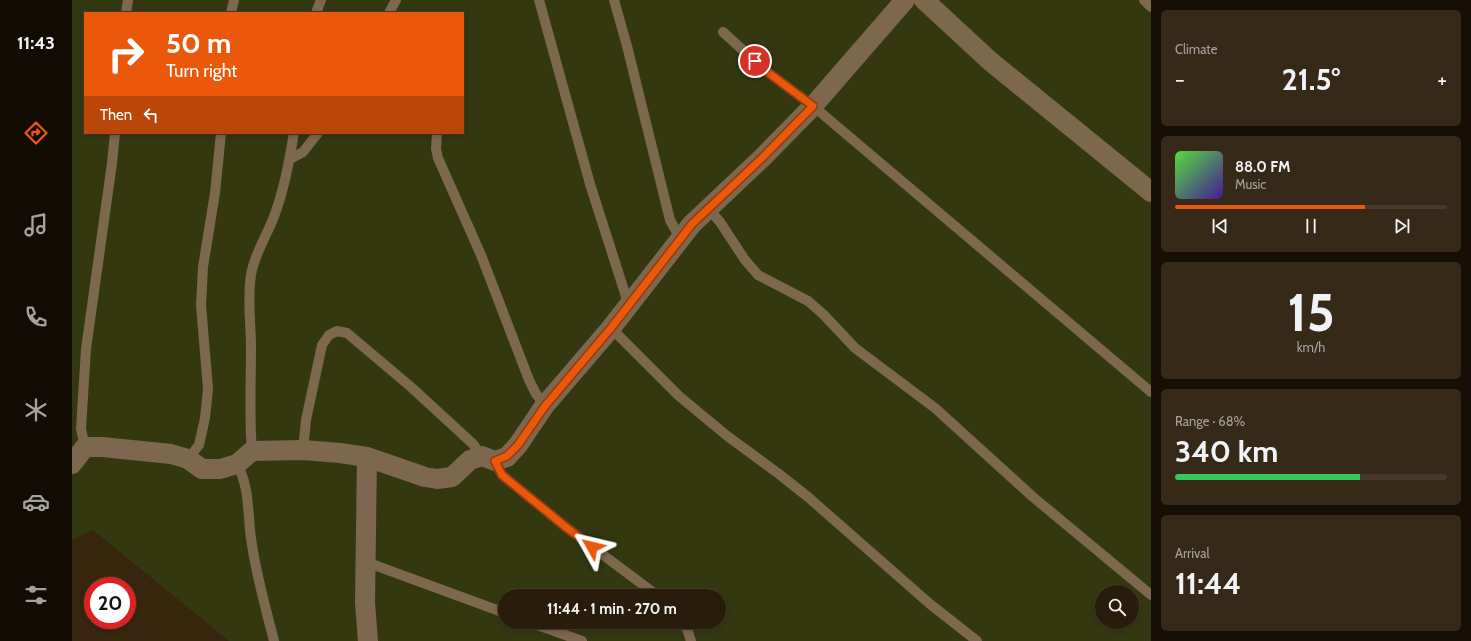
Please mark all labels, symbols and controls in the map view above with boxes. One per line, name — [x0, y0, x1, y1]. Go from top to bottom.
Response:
text: 50 m — [166, 26, 231, 60]
icon: right — [100, 28, 152, 80]
text: 11:43 — [17, 32, 55, 54]
text: Climate — [1175, 41, 1217, 57]
pin — [738, 44, 772, 78]
icon: arrive — [744, 50, 766, 72]
text: Turn right — [166, 60, 237, 82]
text: 21.5° — [1282, 61, 1340, 98]
text: − — [1175, 66, 1185, 93]
text: + — [1437, 66, 1447, 93]
icon: left — [140, 104, 162, 126]
text: Then — [100, 106, 132, 124]
icon: directions — [22, 119, 50, 147]
text: 88.0 FM — [1235, 158, 1290, 176]
text: Music — [1235, 176, 1266, 192]
icon: music — [22, 211, 50, 239]
icon: previous — [1209, 215, 1231, 237]
icon: pause — [1300, 215, 1322, 237]
icon: next — [1391, 215, 1413, 237]
text: 15 — [1287, 281, 1335, 344]
icon: phone — [22, 303, 50, 331]
text: km/h — [1297, 339, 1325, 355]
icon: climate — [22, 396, 50, 424]
text: Range · 68% — [1175, 413, 1245, 429]
text: 340 km — [1175, 433, 1278, 470]
icon: car — [22, 488, 50, 516]
position arrow — [571, 526, 613, 568]
text: Arrival — [1175, 545, 1210, 561]
text: 11:44 — [1175, 565, 1241, 602]
speed limit sign: 20 — [84, 577, 136, 629]
icon: filters — [22, 581, 50, 609]
map controls — [1095, 585, 1139, 629]
button: search — [1095, 585, 1139, 629]
text: 11:44 · 1 min · 270 m — [547, 600, 677, 618]

